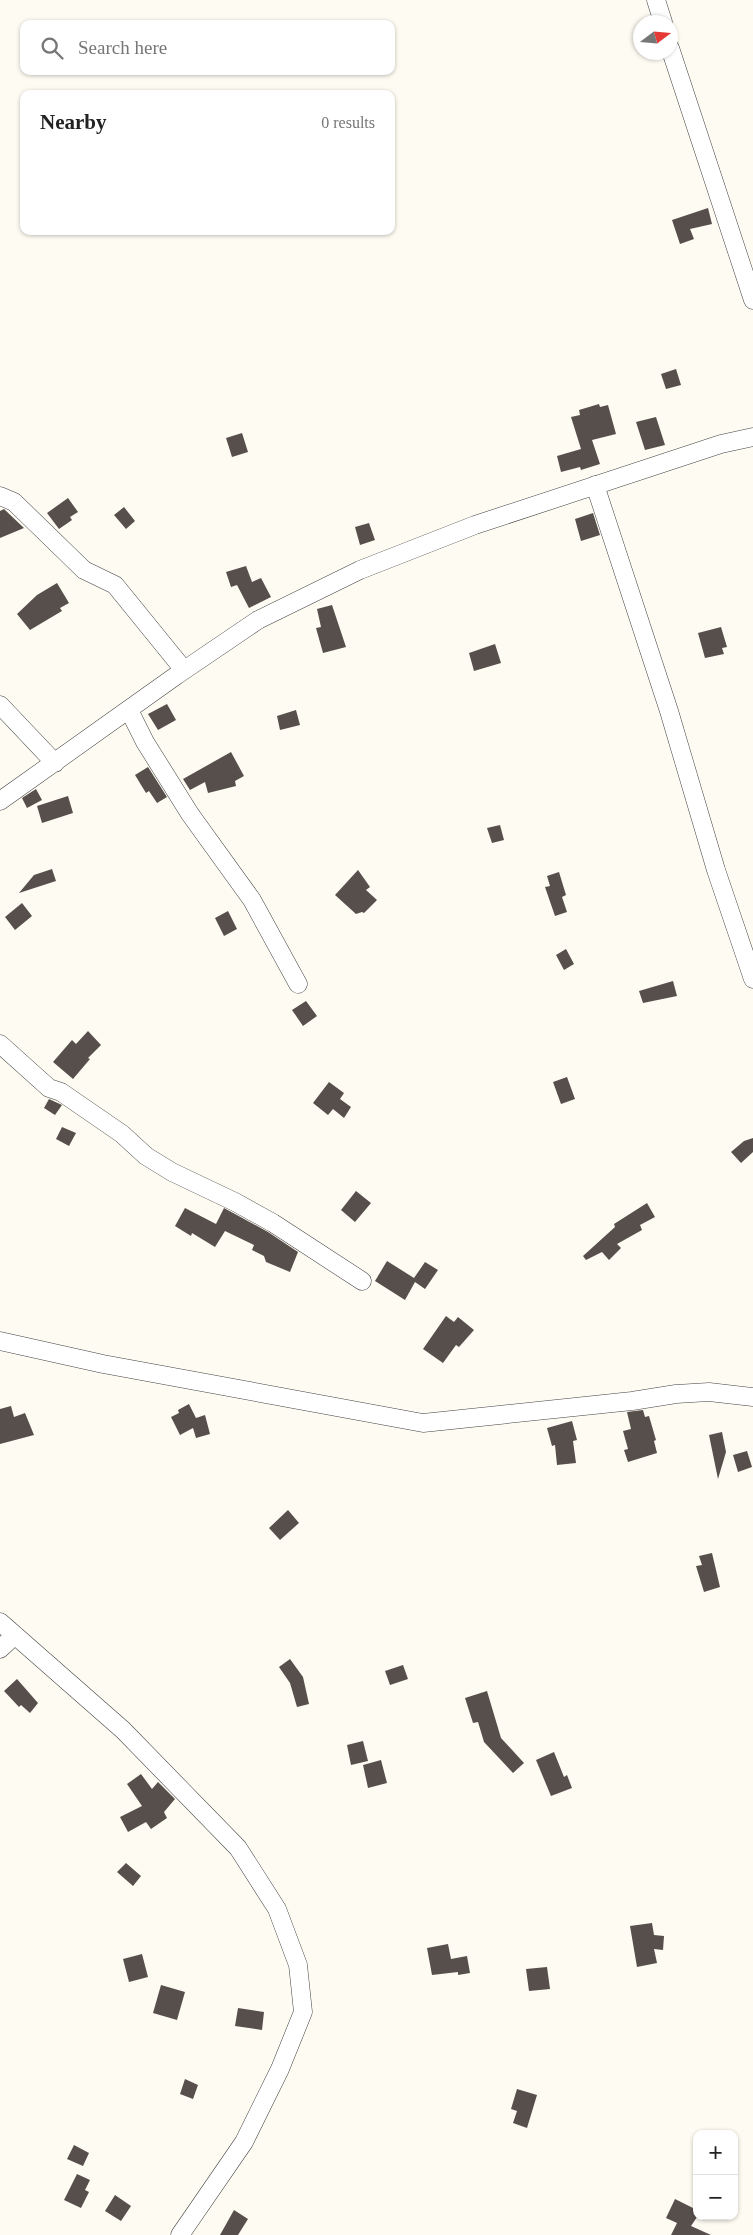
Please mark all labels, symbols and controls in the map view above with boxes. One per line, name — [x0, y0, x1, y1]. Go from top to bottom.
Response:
north arrow — [633, 15, 678, 60]
search box — [20, 20, 395, 75]
icon: search — [38, 34, 66, 62]
text: Search here — [78, 37, 167, 58]
text: Nearby — [40, 110, 107, 134]
text: 0 results — [321, 114, 375, 131]
map controls — [693, 2130, 738, 2220]
button: + — [693, 2130, 738, 2175]
button: − — [693, 2175, 738, 2220]

